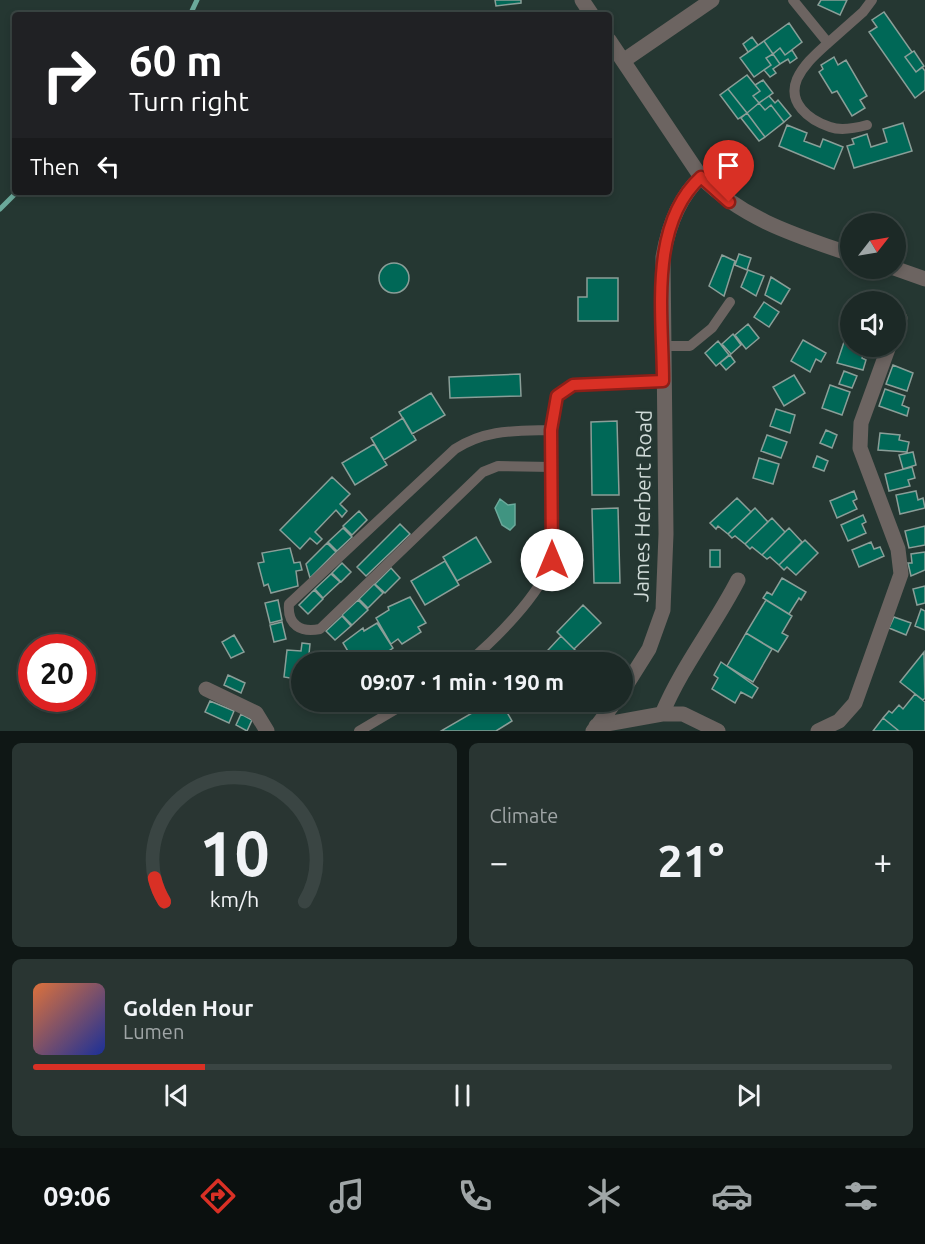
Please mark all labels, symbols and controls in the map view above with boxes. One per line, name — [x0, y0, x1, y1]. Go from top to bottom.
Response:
icon: right — [30, 36, 108, 114]
text: 60 m — [129, 37, 223, 84]
text: Turn right — [129, 86, 249, 116]
pin — [703, 140, 754, 202]
icon: arrive — [712, 149, 745, 182]
icon: left — [92, 150, 125, 183]
text: Then — [30, 154, 80, 179]
north arrow — [840, 213, 906, 279]
map controls — [840, 213, 906, 357]
button: sound — [840, 291, 906, 357]
street label: James Herbert Road — [628, 410, 656, 602]
position arrow — [520, 528, 584, 592]
speed limit sign: 20 — [18, 634, 96, 712]
text: 09:07 · 1 min · 190 m — [360, 669, 564, 694]
text: Climate — [490, 804, 558, 827]
text: 10 — [199, 818, 269, 888]
text: 21° — [657, 835, 724, 886]
text: − — [490, 843, 508, 880]
text: + — [873, 843, 892, 880]
text: km/h — [209, 887, 259, 911]
text: Golden Hour — [123, 995, 253, 1020]
text: Lumen — [123, 1020, 184, 1043]
icon: previous — [160, 1079, 193, 1112]
icon: pause — [446, 1079, 479, 1112]
icon: next — [732, 1079, 765, 1112]
icon: directions — [197, 1175, 239, 1217]
icon: music — [326, 1175, 368, 1217]
icon: phone — [454, 1175, 496, 1217]
icon: climate — [583, 1175, 625, 1217]
icon: car — [711, 1175, 753, 1217]
icon: filters — [840, 1175, 882, 1217]
text: 09:06 — [43, 1181, 111, 1211]

